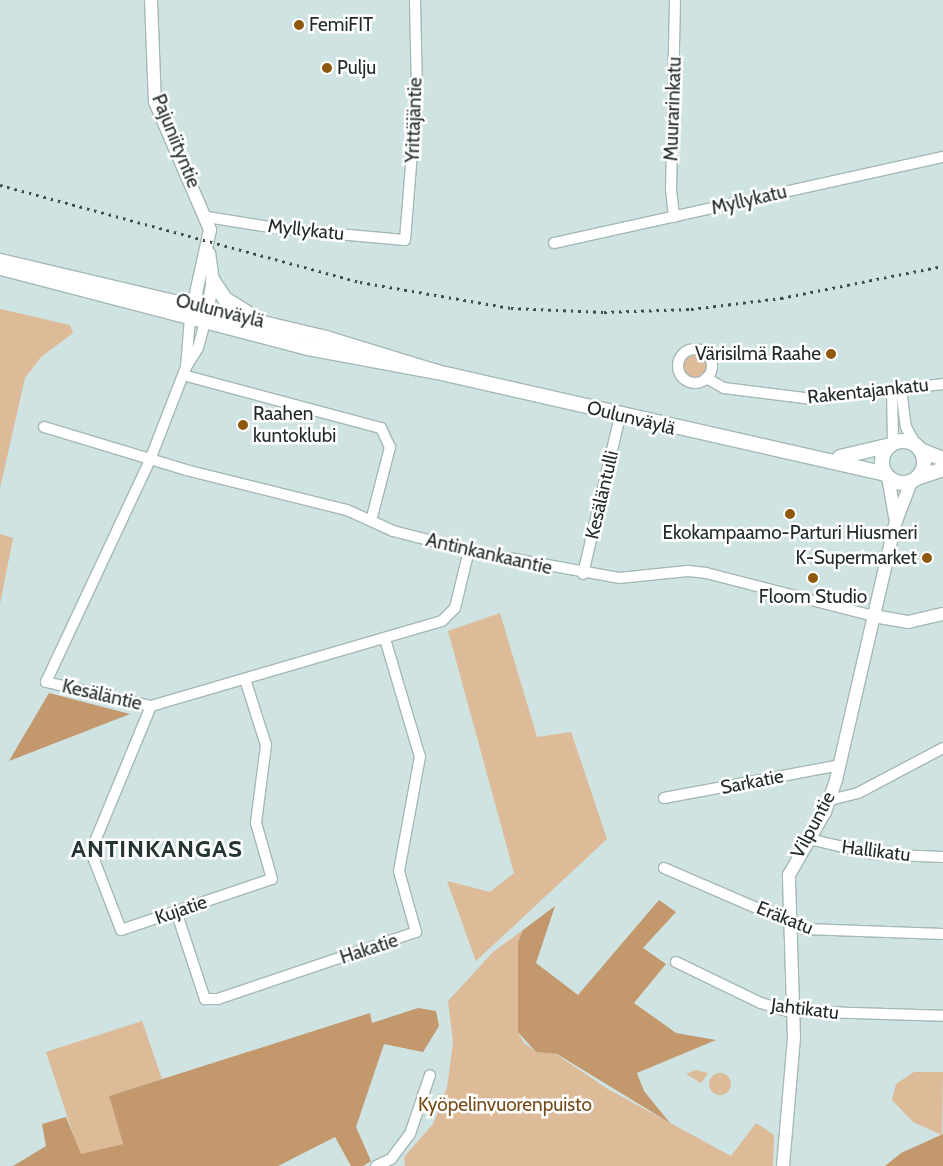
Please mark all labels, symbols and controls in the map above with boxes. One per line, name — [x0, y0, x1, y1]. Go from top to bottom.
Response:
place label: FemiFIT — [309, 14, 373, 36]
marker: FemiFIT — [293, 19, 305, 31]
street label: Muurarinkatu — [660, 56, 686, 162]
place label: Pulju — [337, 57, 376, 79]
marker: Pulju — [321, 62, 333, 74]
street label: Yrittäjäntie — [401, 77, 427, 163]
street label: Pajuniityntie — [147, 91, 205, 191]
street label: Myllykatu — [709, 180, 789, 220]
street label: Myllykatu — [267, 215, 345, 245]
street label: Oulunväylä — [173, 289, 267, 333]
place label: Värisilmä Raahe — [695, 343, 821, 365]
marker: Värisilmä Raahe — [825, 348, 837, 360]
street label: Rakentajankatu — [806, 373, 930, 409]
street label: Oulunväylä — [584, 396, 678, 440]
place label: Raahen kuntoklubi — [253, 403, 336, 447]
marker: Raahen kuntoklubi — [237, 419, 249, 431]
street label: Kesäläntulli — [581, 448, 623, 542]
marker: Ekokampaamo-Parturi Hiusmeri — [784, 508, 796, 520]
place label: Ekokampaamo-Parturi Hiusmeri — [662, 522, 918, 544]
street label: Antinkankaantie — [424, 528, 554, 580]
place label: K-Supermarket — [795, 547, 917, 569]
marker: K-Supermarket — [921, 552, 933, 564]
marker: Floom Studio — [807, 572, 819, 584]
place label: Floom Studio — [759, 586, 867, 608]
street label: Kesäläntie — [60, 675, 144, 715]
street label: Sarkatie — [719, 765, 785, 799]
street label: Vilpuntie — [786, 788, 840, 862]
district label: ANTINKANGAS — [70, 835, 244, 863]
street label: Hallikatu — [840, 835, 912, 867]
street label: Kujatie — [152, 891, 210, 929]
street label: Eräkatu — [753, 896, 817, 940]
street label: Hakatie — [337, 929, 401, 969]
street label: Jahtikatu — [770, 994, 840, 1024]
park label: Kyöpelinvuorenpuisto — [418, 1094, 592, 1116]

